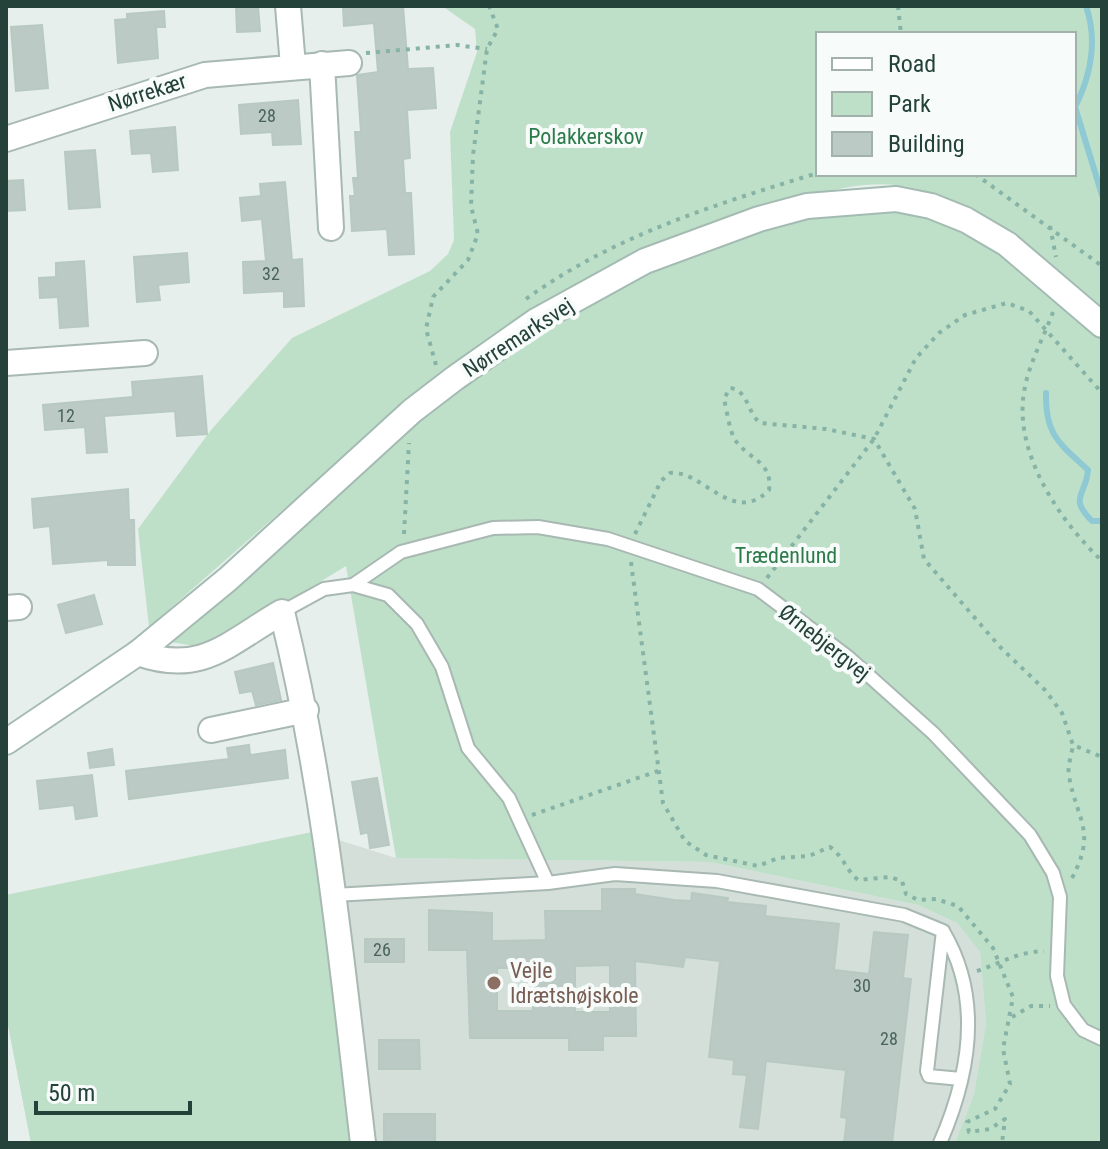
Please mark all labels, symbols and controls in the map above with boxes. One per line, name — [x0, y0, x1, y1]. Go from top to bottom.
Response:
legend — [816, 32, 1076, 176]
text: Road — [888, 50, 936, 78]
street label: Nørrekær — [105, 68, 190, 117]
text: Park — [888, 90, 931, 118]
house number: 28 — [258, 105, 276, 126]
park label: Polakkerskov — [528, 124, 644, 149]
text: Building — [888, 130, 965, 158]
house number: 32 — [262, 263, 280, 284]
street label: Nørremarksvej — [458, 293, 578, 382]
house number: 12 — [57, 405, 75, 426]
park label: Trædenlund — [735, 543, 837, 568]
street label: Ørnebjergvej — [774, 599, 875, 686]
house number: 26 — [373, 939, 391, 960]
place label: Vejle Idrætshøjskole — [510, 958, 639, 1008]
marker: Vejle Idrætshøjskole — [485, 974, 503, 992]
house number: 30 — [853, 975, 871, 996]
house number: 28 — [880, 1028, 898, 1049]
scale bar — [36, 1065, 190, 1115]
text: 50 m — [48, 1079, 95, 1107]

